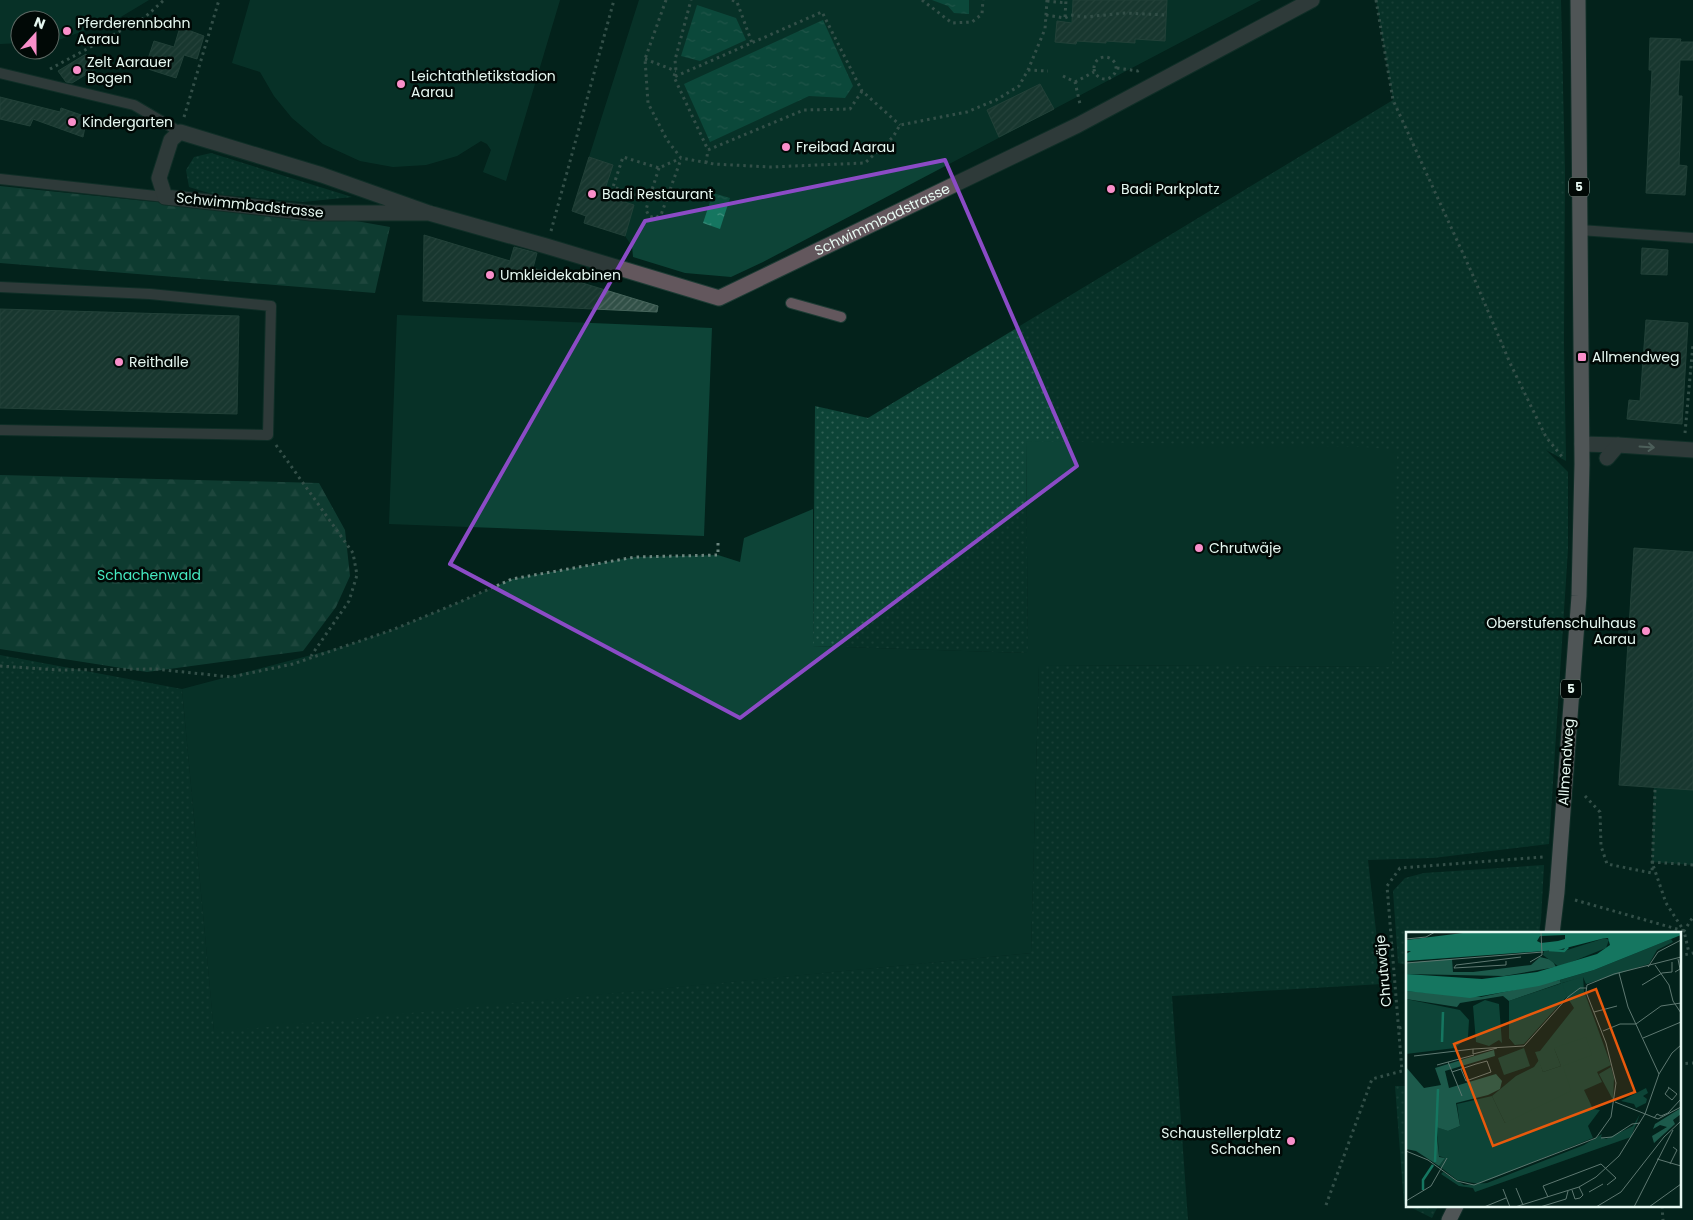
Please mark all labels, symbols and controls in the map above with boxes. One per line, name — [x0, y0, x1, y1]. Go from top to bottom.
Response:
north arrow — [10, 10, 60, 60]
text: N — [31, 12, 48, 34]
place label: Pferderennbahn Aarau — [77, 13, 190, 49]
marker: Pferderennbahn Aarau — [61, 25, 73, 37]
place label: Zelt Aarauer Bogen — [87, 52, 172, 88]
marker: Zelt Aarauer Bogen — [71, 64, 83, 76]
place label: Leichtathletikstadion Aarau — [411, 66, 556, 102]
marker: Leichtathletikstadion Aarau — [395, 78, 407, 90]
place label: Kindergarten — [82, 112, 173, 132]
marker: Kindergarten — [66, 116, 78, 128]
place label: Freibad Aarau — [796, 137, 895, 157]
marker: Freibad Aarau — [780, 141, 792, 153]
street label: Schwimmbadstrasse — [811, 178, 954, 261]
road number: 5 — [1569, 178, 1589, 196]
place label: Badi Parkplatz — [1121, 179, 1220, 199]
marker: Badi Parkplatz — [1105, 183, 1117, 195]
place label: Badi Restaurant — [602, 184, 713, 204]
street label: Schwimmbadstrasse — [175, 187, 325, 223]
marker: Badi Restaurant — [586, 188, 598, 200]
place label: Umkleidekabinen — [500, 265, 621, 285]
marker: Umkleidekabinen — [484, 269, 496, 281]
place label: Allmendweg — [1592, 347, 1679, 367]
marker: Allmendweg — [1576, 351, 1588, 363]
place label: Reithalle — [129, 352, 189, 372]
marker: Reithalle — [113, 356, 125, 368]
one-way arrow — [1639, 442, 1655, 452]
place label: Chrutwäje — [1209, 538, 1281, 558]
marker: Chrutwäje — [1193, 542, 1205, 554]
park label: Schachenwald — [97, 565, 201, 585]
place label: Oberstufenschulhaus Aarau — [1486, 613, 1636, 649]
marker: Oberstufenschulhaus Aarau — [1640, 625, 1652, 637]
road number: 5 — [1561, 680, 1581, 699]
street label: Allmendweg — [1553, 718, 1579, 806]
inset map — [1406, 932, 1680, 1208]
street label: Chrutwäje — [1370, 934, 1396, 1008]
place label: Schaustellerplatz Schachen — [1161, 1123, 1281, 1159]
marker: Schaustellerplatz Schachen — [1285, 1135, 1297, 1147]

